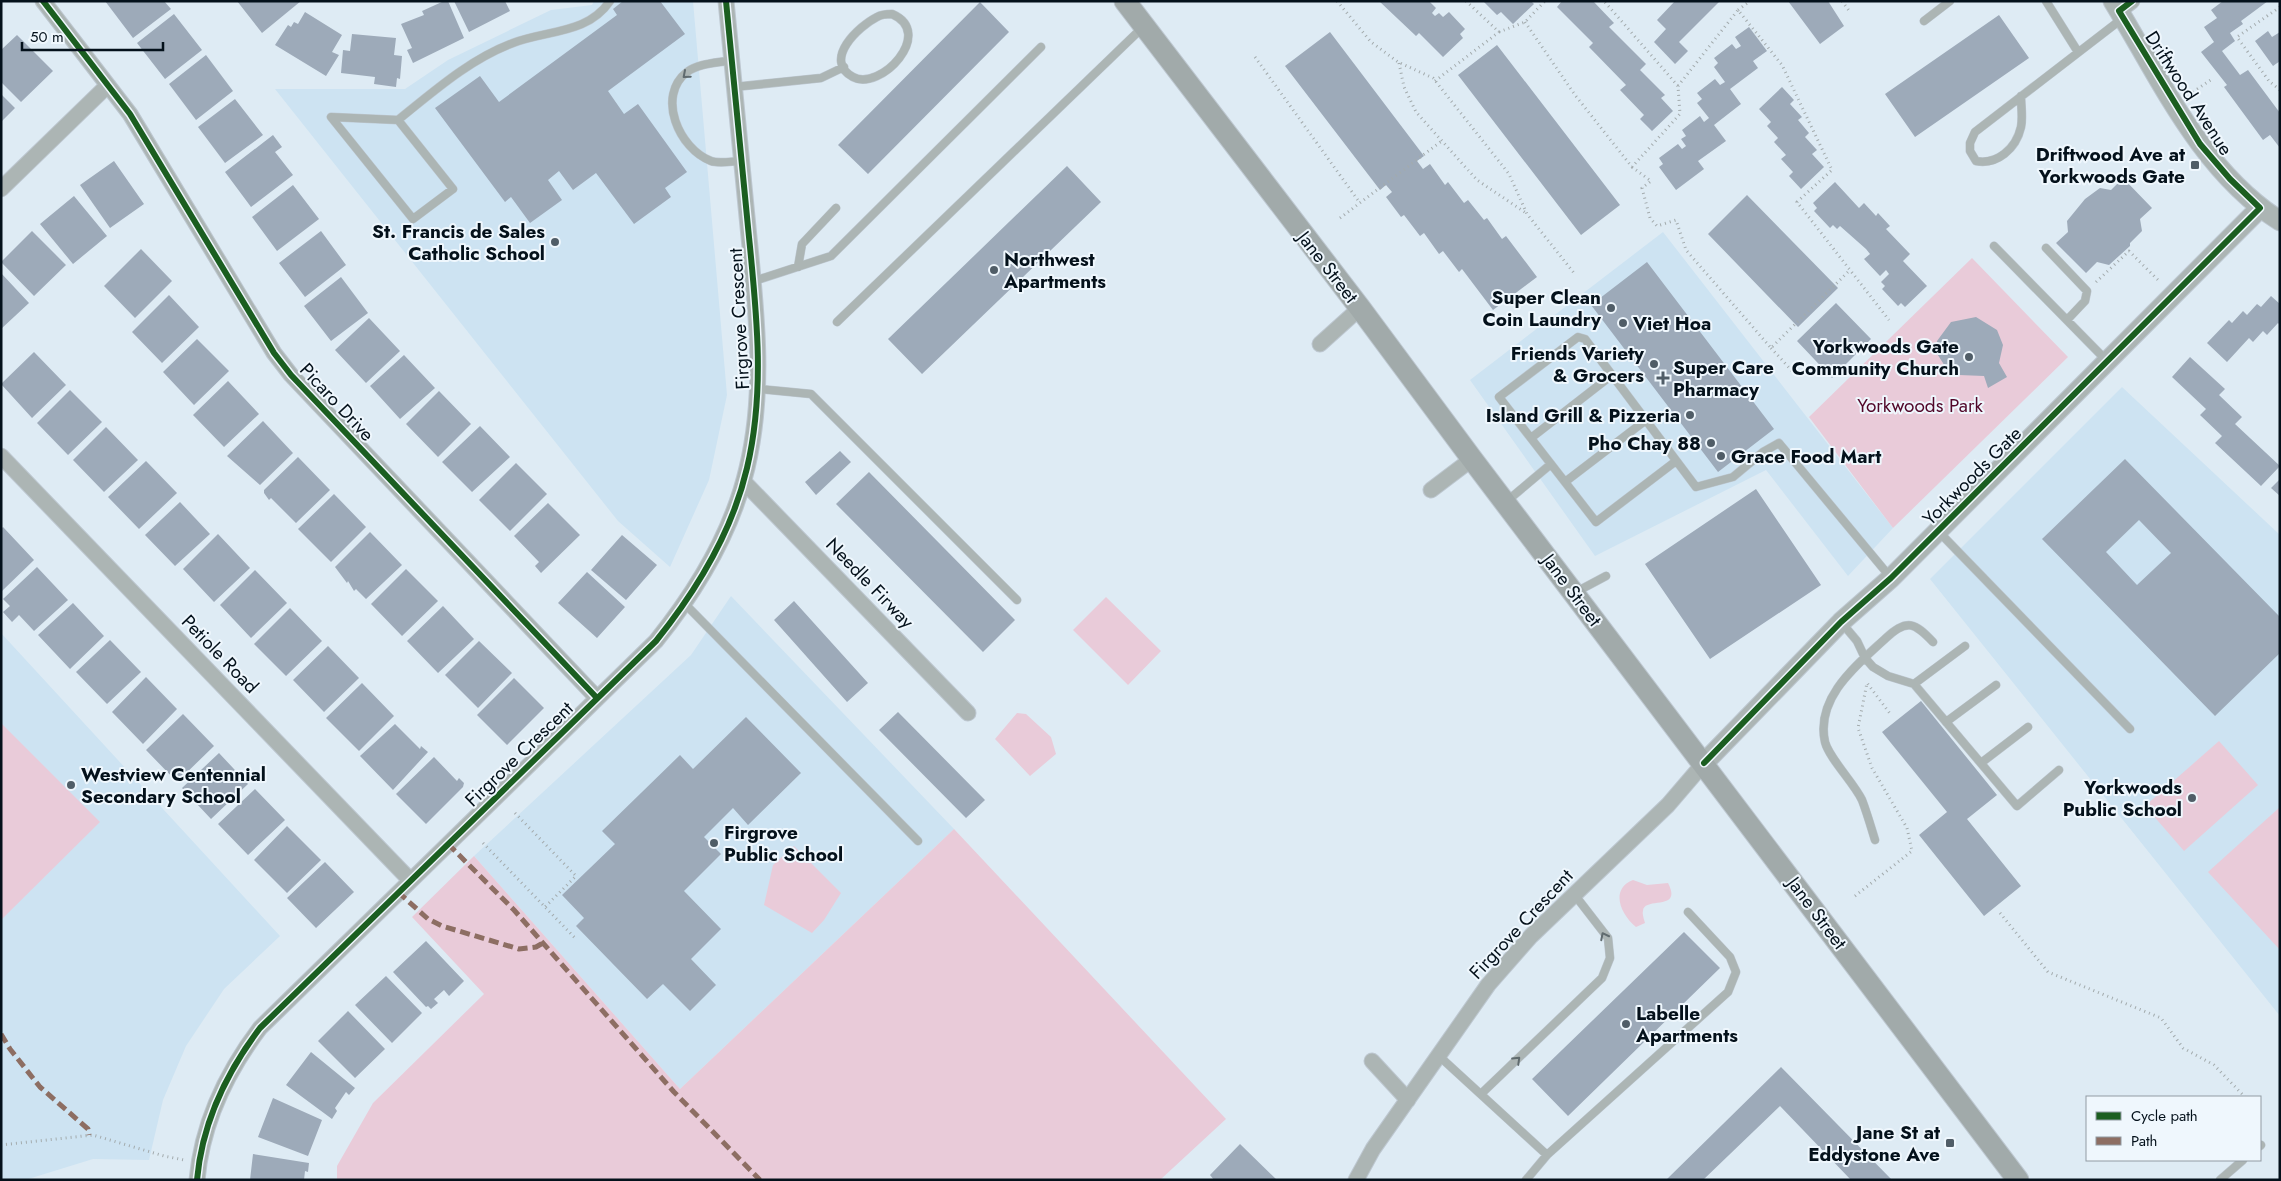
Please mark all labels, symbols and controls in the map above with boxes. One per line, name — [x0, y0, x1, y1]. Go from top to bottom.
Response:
scale bar — [22, 20, 164, 52]
street label: Driftwood Avenue — [2139, 25, 2240, 161]
text: 50 m — [30, 26, 64, 48]
one-way arrow — [683, 69, 692, 78]
place label: Driftwood Ave at Yorkwoods Gate — [2036, 141, 2185, 190]
marker: Driftwood Ave at Yorkwoods Gate — [2189, 159, 2201, 171]
place label: St. Francis de Sales Catholic School — [372, 218, 545, 267]
street label: Jane Street — [1290, 223, 1365, 309]
marker: St. Francis de Sales Catholic School — [549, 236, 561, 248]
place label: Northwest Apartments — [1003, 246, 1106, 295]
street label: Firgrove Crescent — [722, 247, 756, 390]
marker: Northwest Apartments — [988, 264, 1000, 276]
place label: Super Clean Coin Laundry — [1482, 284, 1602, 333]
marker: Super Clean Coin Laundry — [1605, 302, 1617, 314]
place label: Viet Hoa — [1632, 310, 1711, 337]
marker: Viet Hoa — [1617, 317, 1629, 329]
place label: Yorkwoods Gate Community Church — [1792, 333, 1959, 382]
place label: Friends Variety & Grocers — [1511, 340, 1645, 389]
marker: Yorkwoods Gate Community Church — [1963, 351, 1975, 363]
place label: Super Care Pharmacy — [1673, 354, 1774, 403]
street label: Picaro Drive — [294, 357, 380, 447]
marker: Friends Variety & Grocers — [1648, 358, 1660, 370]
marker: Super Care Pharmacy — [1657, 372, 1669, 384]
park label: Yorkwoods Park — [1857, 392, 1983, 419]
place label: Island Grill & Pizzeria — [1486, 402, 1680, 429]
marker: Island Grill & Pizzeria — [1684, 409, 1696, 421]
street label: Yorkwoods Gate — [1916, 420, 2028, 532]
place label: Pho Chay 88 — [1588, 430, 1701, 457]
marker: Pho Chay 88 — [1705, 437, 1717, 449]
place label: Grace Food Mart — [1731, 443, 1881, 470]
marker: Grace Food Mart — [1715, 450, 1727, 462]
street label: Needle Firway — [820, 532, 921, 635]
street label: Jane Street — [1534, 546, 1608, 632]
street label: Petiole Road — [175, 609, 265, 699]
street label: Firgrove Crescent — [459, 695, 580, 813]
place label: Westview Centennial Secondary School — [81, 761, 266, 810]
place label: Yorkwoods Public School — [2063, 774, 2182, 823]
marker: Westview Centennial Secondary School — [65, 779, 77, 791]
marker: Yorkwoods Public School — [2186, 792, 2198, 804]
place label: Firgrove Public School — [724, 819, 843, 868]
marker: Firgrove Public School — [708, 837, 720, 849]
street label: Firgrove Crescent — [1463, 863, 1579, 985]
street label: Jane Street — [1779, 869, 1853, 955]
one-way arrow — [1601, 933, 1611, 942]
place label: Labelle Apartments — [1635, 1000, 1738, 1049]
marker: Labelle Apartments — [1620, 1018, 1632, 1030]
one-way arrow — [1511, 1057, 1520, 1066]
legend — [2086, 1096, 2261, 1161]
text: Cycle path — [2131, 1105, 2198, 1127]
place label: Jane St at Eddystone Ave — [1808, 1119, 1940, 1168]
text: Path — [2131, 1130, 2157, 1152]
marker: Jane St at Eddystone Ave — [1944, 1137, 1956, 1149]

